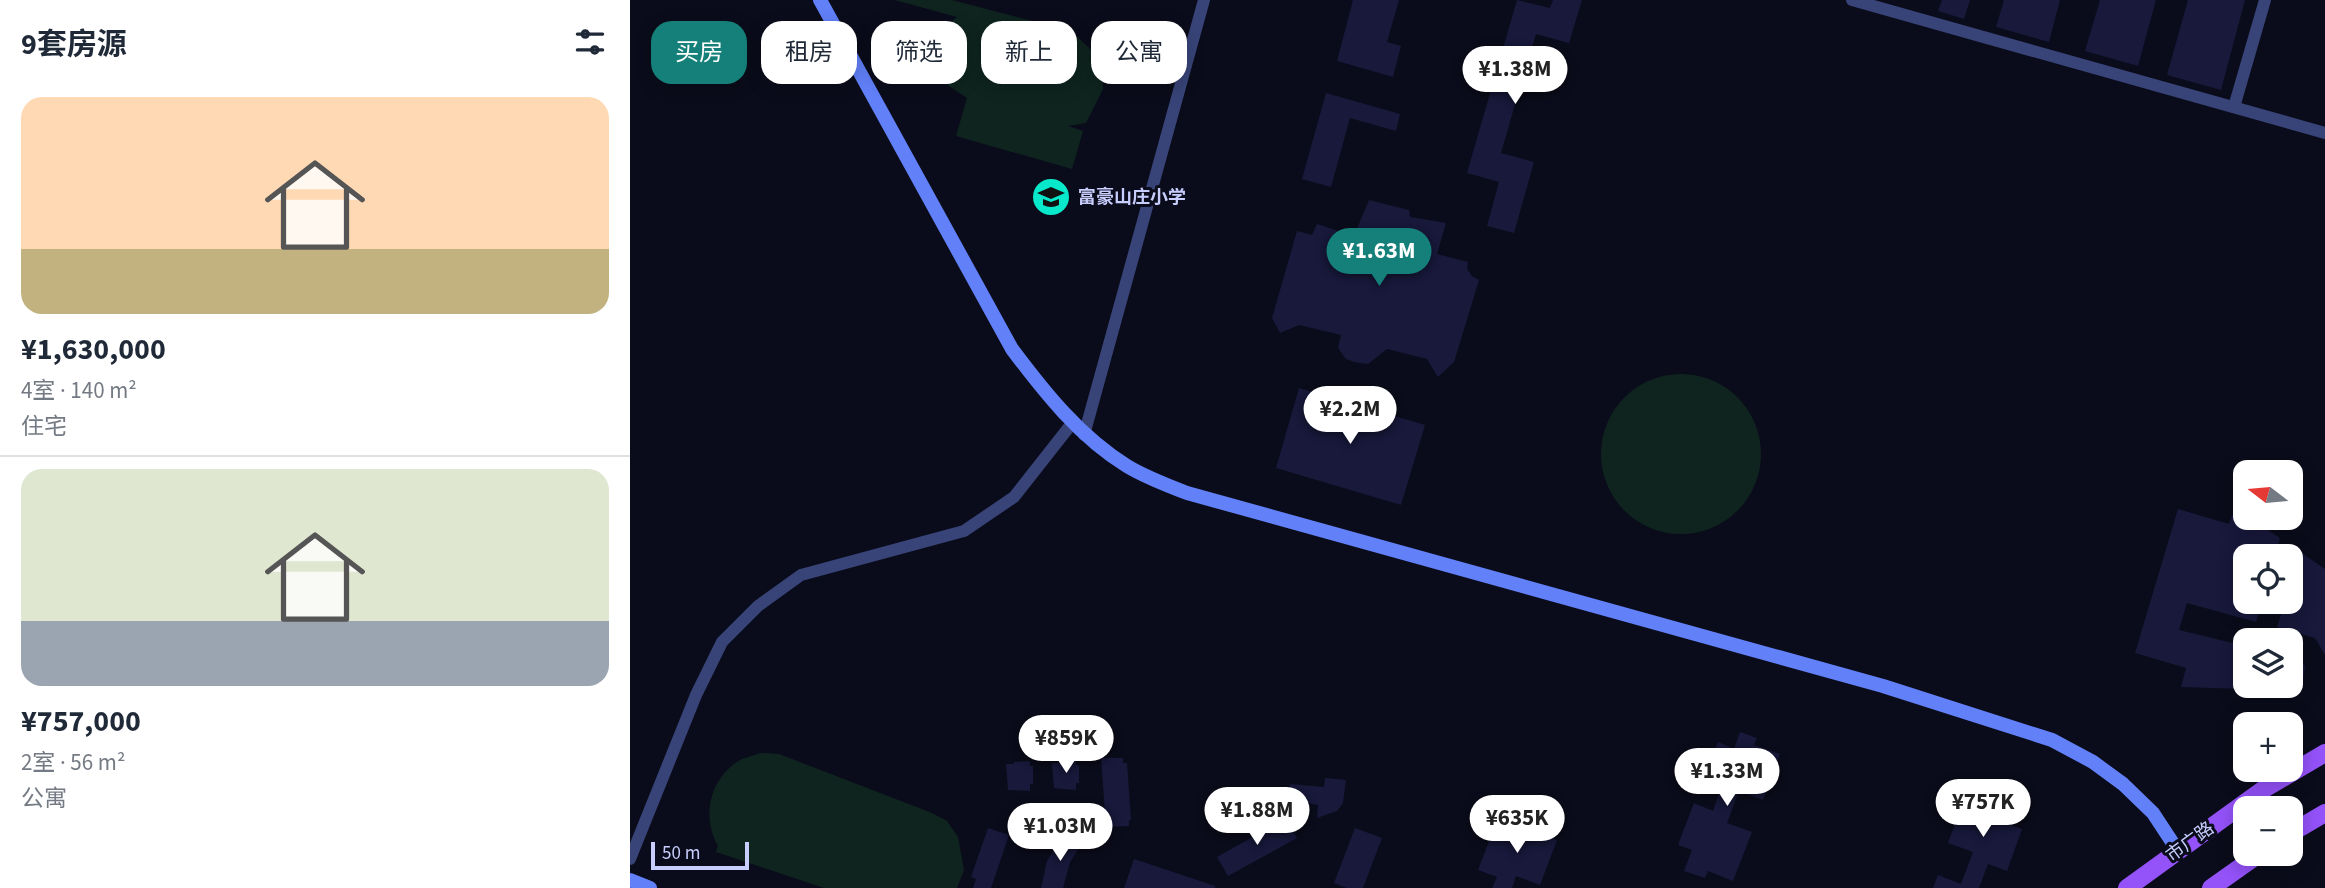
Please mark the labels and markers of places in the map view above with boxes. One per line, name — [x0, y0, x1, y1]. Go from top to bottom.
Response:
pin: ¥1.38M — [1458, 46, 1572, 106]
school or university icon: 富豪山庄小学 — [1030, 176, 1072, 218]
place label: 富豪山庄小学 — [1078, 185, 1186, 210]
pin: ¥1.63M — [1322, 229, 1436, 288]
pin: ¥2.2M — [1301, 386, 1399, 446]
pin: ¥859K — [1017, 716, 1115, 775]
pin: ¥1.33M — [1670, 748, 1784, 808]
pin: ¥757K — [1934, 780, 2032, 839]
pin: ¥1.88M — [1200, 788, 1314, 847]
pin: ¥635K — [1468, 796, 1566, 855]
pin: ¥1.03M — [1003, 804, 1117, 863]

